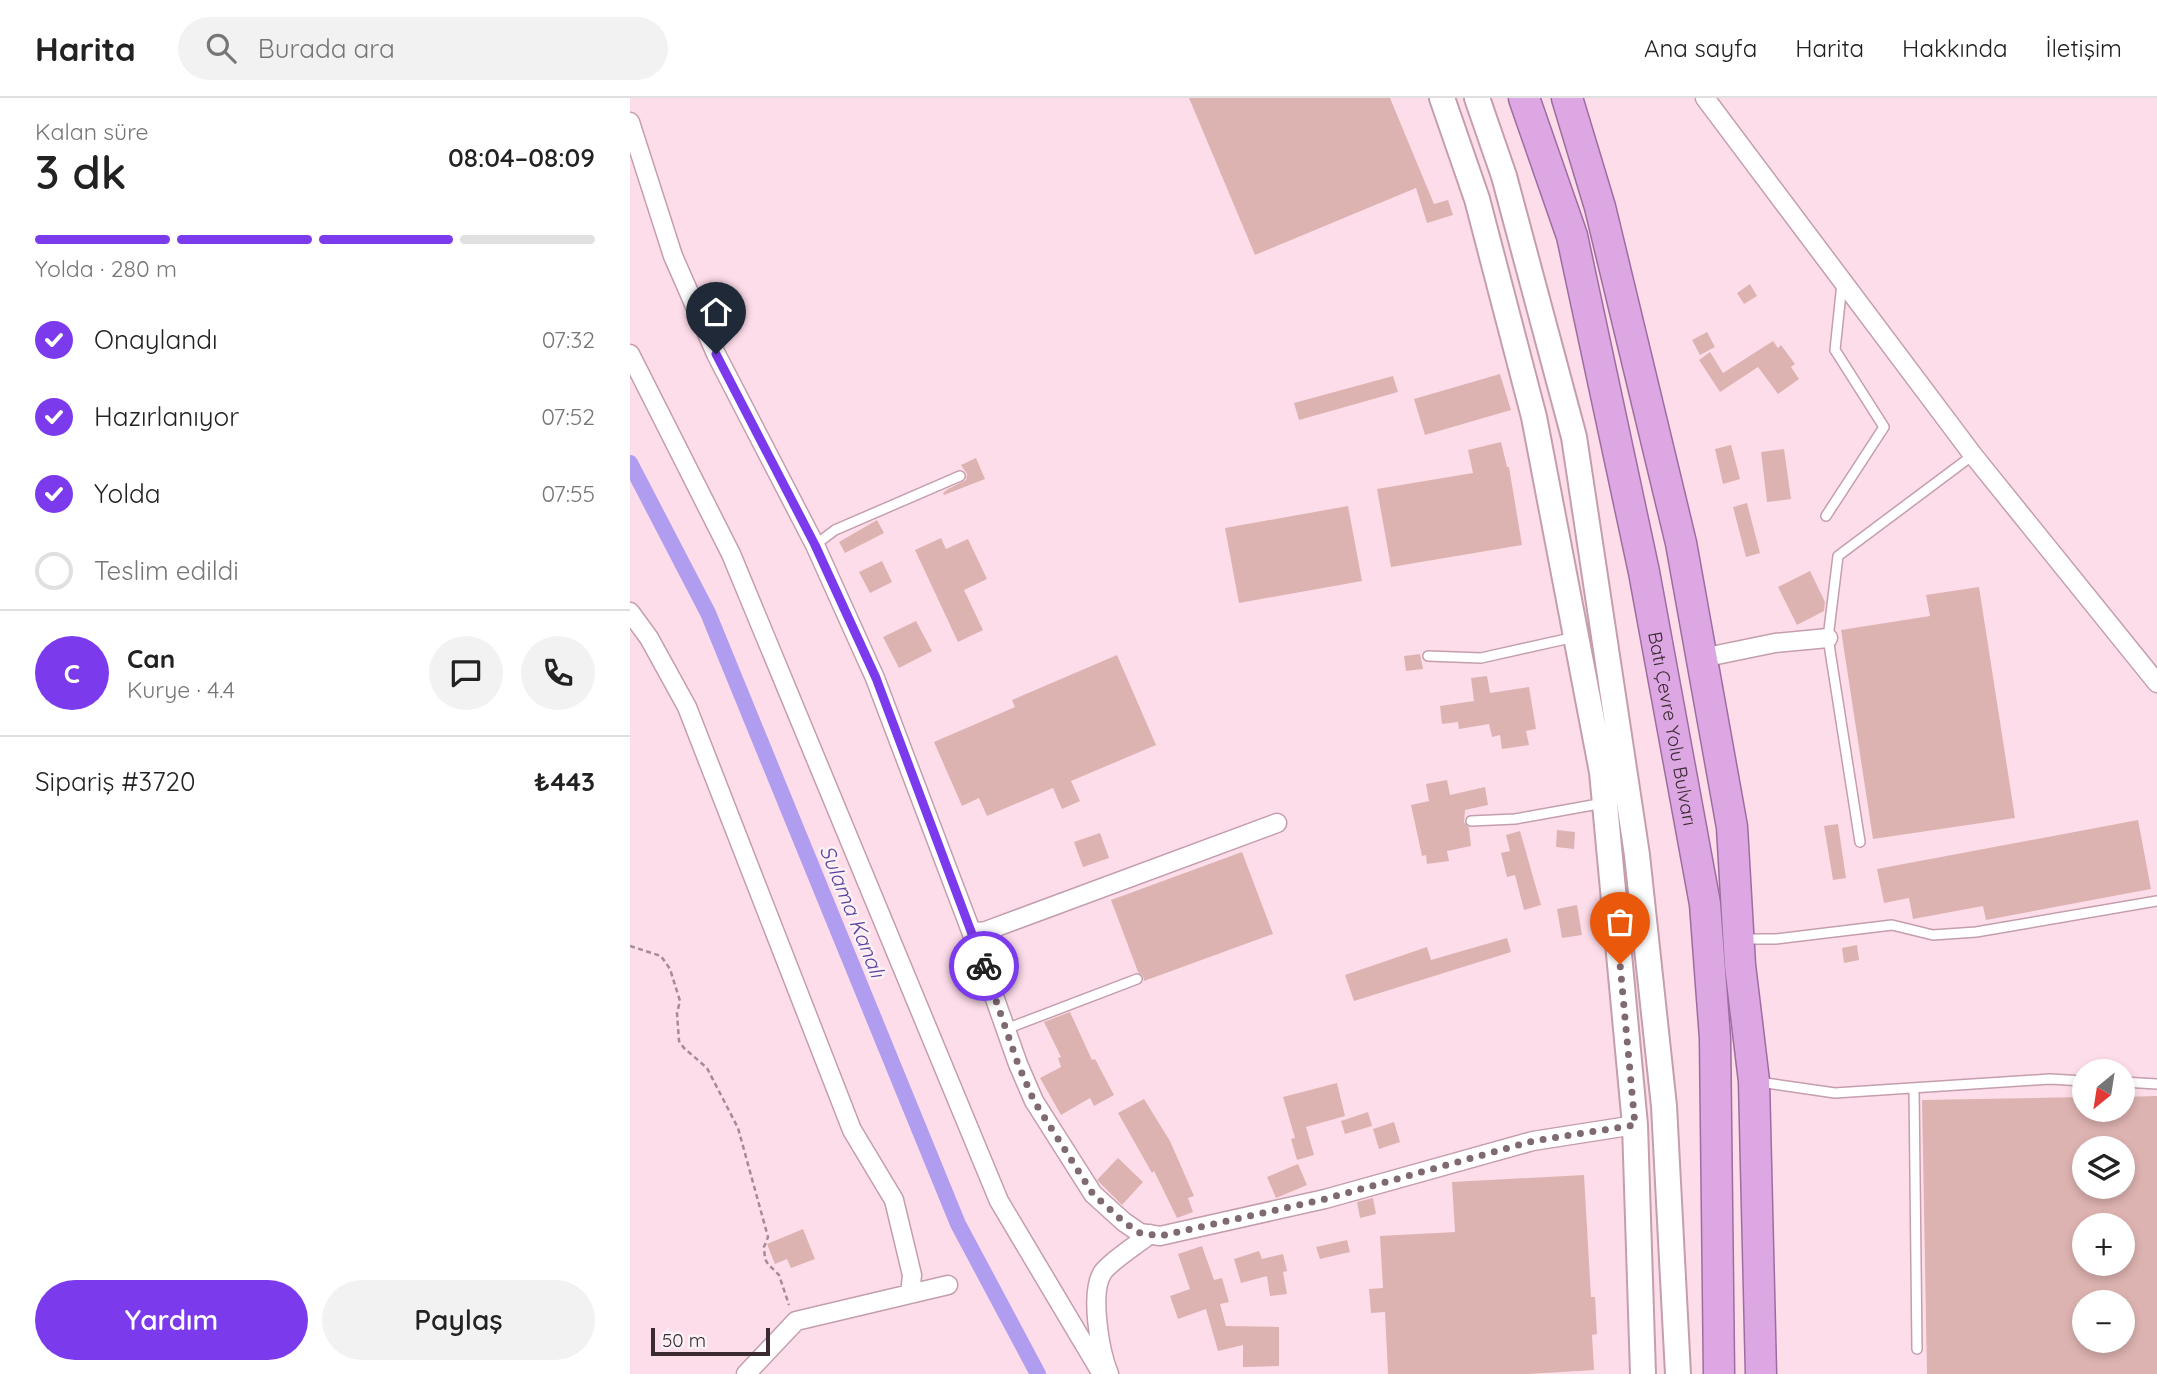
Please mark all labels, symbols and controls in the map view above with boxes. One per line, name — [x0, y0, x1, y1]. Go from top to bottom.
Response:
search box — [178, 17, 668, 80]
text: Harita — [35, 28, 136, 69]
icon: search — [202, 29, 240, 67]
text: Burada ara — [258, 32, 395, 65]
text: Ana sayfa — [1644, 33, 1757, 63]
text: Harita — [1795, 33, 1864, 63]
text: Hakkında — [1902, 33, 2008, 63]
text: İletişim — [2046, 33, 2122, 63]
text: Kalan süre — [35, 117, 148, 146]
text: 08:04–08:09 — [448, 141, 595, 174]
text: 3 dk — [35, 143, 127, 201]
text: Yolda · 280 m — [35, 254, 177, 283]
pin — [686, 282, 746, 354]
icon: home — [697, 293, 735, 331]
icon: check — [35, 321, 73, 359]
text: Onaylandı — [94, 323, 218, 356]
text: 07:32 — [542, 325, 595, 354]
icon: check — [35, 398, 73, 436]
text: Hazırlanıyor — [94, 400, 239, 433]
text: 07:52 — [541, 402, 595, 431]
icon: check — [35, 475, 73, 513]
text: Yolda — [94, 477, 160, 510]
text: 07:55 — [541, 479, 595, 508]
text: Teslim edildi — [94, 554, 239, 587]
street label: Batı Çevre Yolu Bulvarı — [1643, 629, 1702, 828]
button: chat — [429, 636, 503, 710]
button: phone — [521, 636, 595, 710]
text: Can — [127, 642, 175, 675]
text: C — [64, 657, 80, 690]
text: Kurye · 4.4 — [127, 675, 235, 704]
text: Sipariş #3720 — [35, 765, 195, 798]
text: ₺443 — [534, 765, 595, 798]
water label: Sulama Kanalı — [815, 841, 892, 982]
pin — [1590, 892, 1650, 964]
icon: bag — [1601, 903, 1639, 941]
courier — [949, 931, 1019, 1001]
icon: bike — [965, 947, 1003, 985]
north arrow — [2072, 1059, 2135, 1122]
map controls — [2072, 1059, 2135, 1353]
button: layers — [2072, 1136, 2135, 1199]
button: + — [2072, 1213, 2135, 1276]
button: Yardım — [35, 1280, 308, 1360]
button: Paylaş — [322, 1280, 595, 1360]
button: − — [2072, 1290, 2135, 1353]
scale bar — [651, 1325, 770, 1357]
text: 50 m — [662, 1328, 706, 1352]

